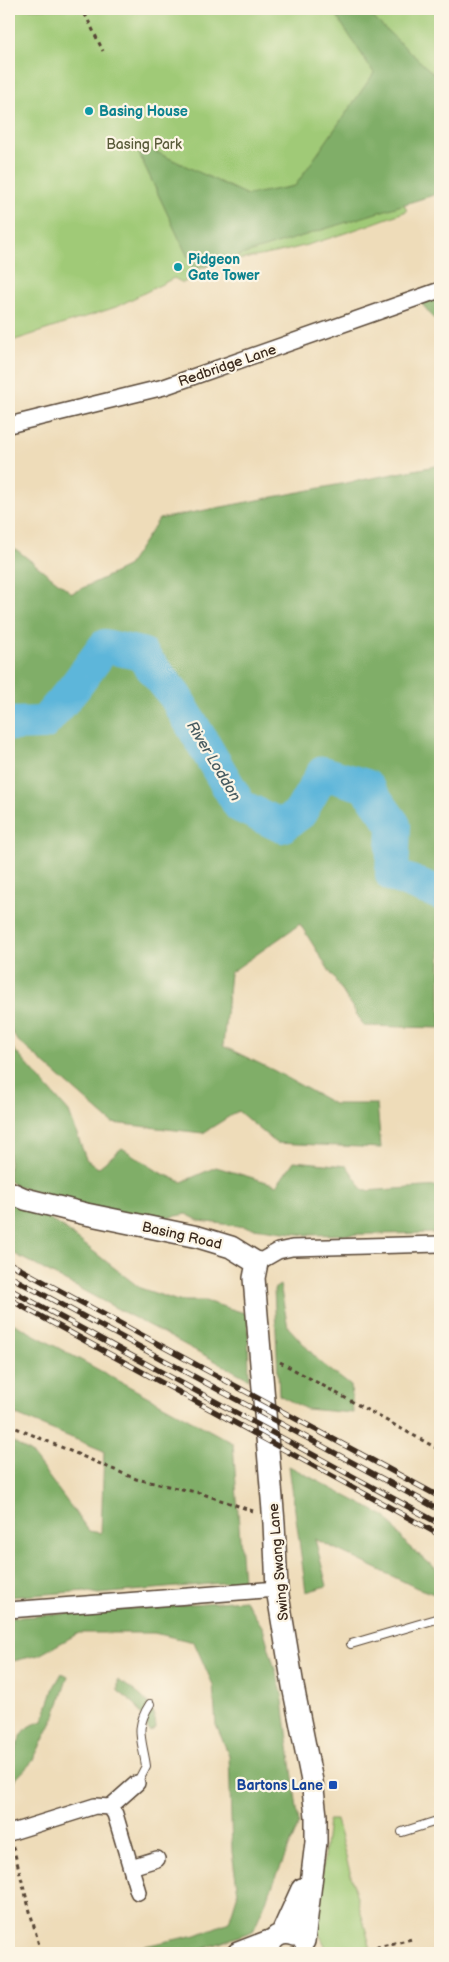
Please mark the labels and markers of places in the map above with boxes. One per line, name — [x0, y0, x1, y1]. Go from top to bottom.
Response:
place label: Basing House — [99, 103, 188, 120]
marker: Basing House — [83, 105, 95, 117]
place label: Pidgeon Gate Tower — [188, 251, 260, 284]
marker: Pidgeon Gate Tower — [172, 261, 184, 273]
place label: Bartons Lane — [237, 1777, 323, 1794]
marker: Bartons Lane — [327, 1779, 339, 1791]

